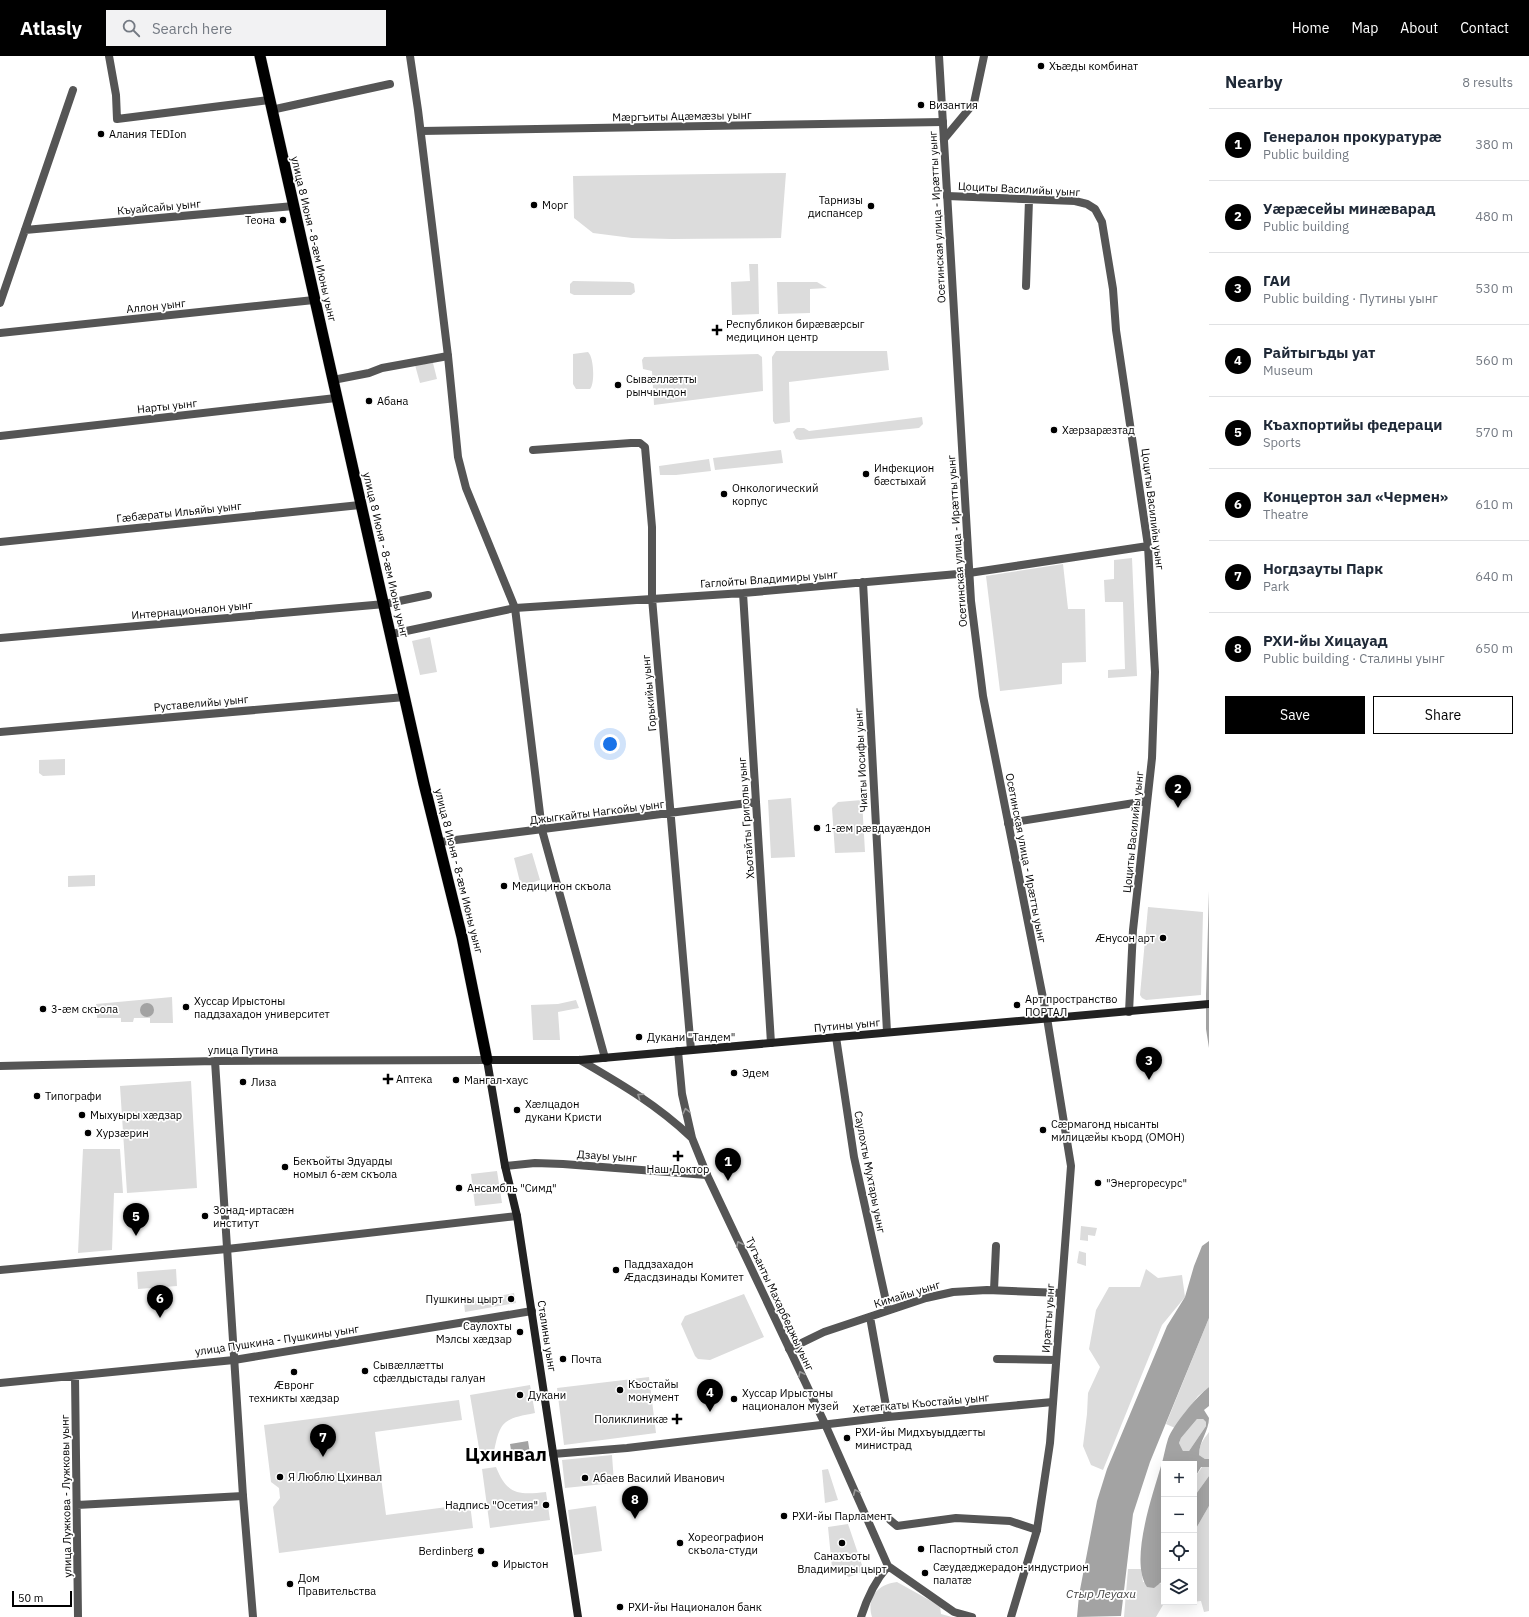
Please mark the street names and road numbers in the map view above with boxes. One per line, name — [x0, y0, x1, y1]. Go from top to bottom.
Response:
street label: Мӕргъиты Ацӕмӕзы уынг — [612, 108, 752, 124]
street label: Осетинская улица - Ирæтты уынг — [925, 130, 949, 304]
street label: улица 8 Июня - 8-ӕм Июны уынг — [288, 155, 340, 323]
street label: Цоциты Василийы уынг — [957, 179, 1081, 199]
street label: Къуайсайы уынг — [117, 196, 202, 218]
street label: Аллон уынг — [126, 296, 187, 316]
street label: Нарты уынг — [136, 396, 198, 416]
street label: Цоциты Василийы уынг — [1139, 447, 1167, 571]
street label: Осетинская улица - Ирæтты уынг — [944, 454, 970, 628]
street label: улица 8 Июня - 8-ӕм Июны уынг — [360, 471, 412, 639]
street label: Гæбæраты Ильяйы уынг — [116, 498, 243, 526]
street label: Гаглойты Владимиры уынг — [700, 567, 838, 591]
street label: Интернационалон уынг — [131, 598, 254, 622]
street label: Горькийы уынг — [639, 654, 659, 732]
street label: Руставелийы уынг — [153, 692, 249, 714]
street label: Чиаты Иосифы уынг — [851, 707, 871, 813]
street label: Хъотайты Григолы уынг — [735, 757, 757, 879]
street label: Цоциты Василийы уынг — [1120, 770, 1146, 894]
street label: Осетинская улица - Ирæтты уынг — [1003, 772, 1049, 944]
street label: улица 8 Июня - 8-ӕм Июны уынг — [432, 787, 486, 955]
street label: Джыгкайты Нагкойы уынг — [529, 797, 665, 827]
street label: Путины уынг — [813, 1015, 881, 1035]
street label: улица Путина — [208, 1043, 278, 1057]
street label: Саулохты Мухтары уынг — [851, 1110, 889, 1234]
street label: Дзауы уынг — [577, 1147, 638, 1165]
street label: Тугъанты Махарбеджы уынг — [743, 1235, 817, 1373]
street label: Кимайы уынг — [872, 1277, 942, 1311]
street label: Ирæтты уынг — [1039, 1283, 1057, 1353]
street label: Сталины уынг — [534, 1299, 560, 1373]
street label: улица Пушкина - Пушкины уынг — [194, 1322, 360, 1358]
street label: Хетæгкаты Къостайы уынг — [852, 1390, 990, 1416]
street label: улица Лужкова - Лужковы уынг — [58, 1414, 74, 1578]

